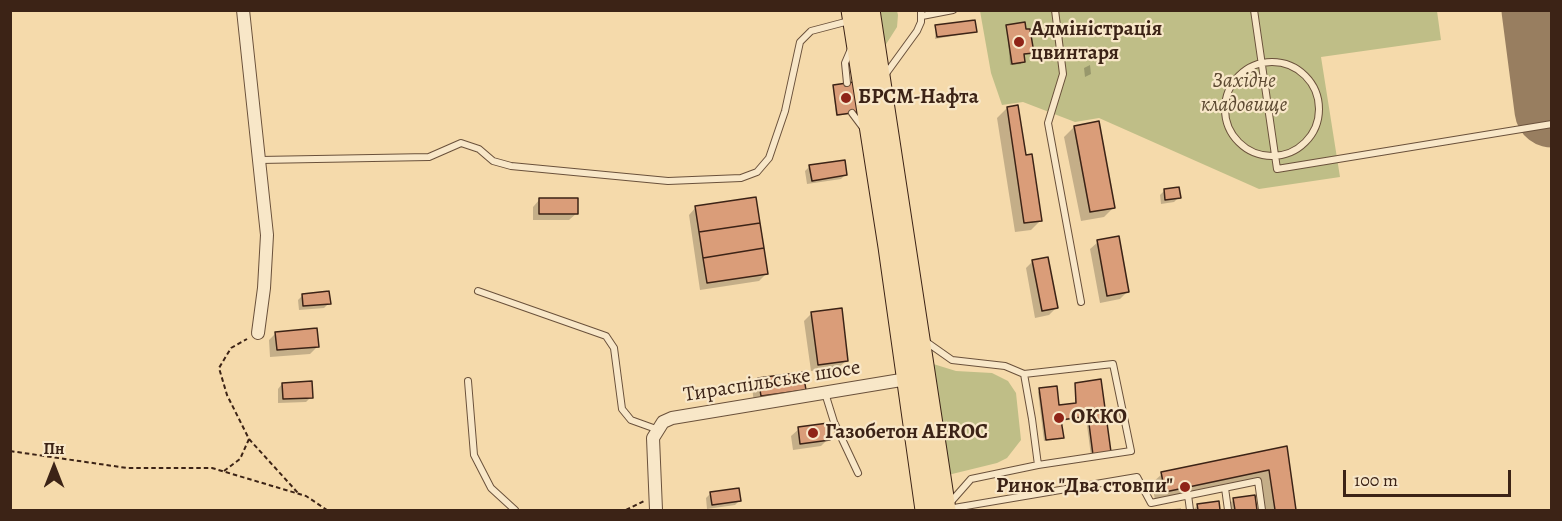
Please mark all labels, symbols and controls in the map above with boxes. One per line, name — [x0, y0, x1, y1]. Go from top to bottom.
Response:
place label: Адміністрація цвинтаря — [1031, 17, 1162, 67]
marker: Адміністрація цвинтаря — [1012, 35, 1026, 49]
park label: Західне кладовище — [1201, 69, 1287, 119]
place label: БРСМ-Нафта — [858, 85, 979, 111]
marker: БРСМ-Нафта — [839, 91, 853, 105]
street label: Тираспільське шосе — [682, 356, 862, 408]
place label: ОККО — [1071, 405, 1127, 431]
marker: ОККО — [1052, 411, 1066, 425]
place label: Газобетон AEROC — [825, 420, 988, 446]
marker: Газобетон AEROC — [806, 426, 820, 440]
north arrow — [24, 437, 84, 497]
text: Пн — [44, 438, 64, 460]
scale bar — [1346, 458, 1514, 496]
text: 100 m — [1354, 468, 1398, 492]
place label: Ринок "Два стовпи" — [996, 474, 1173, 500]
marker: Ринок "Два стовпи" — [1178, 480, 1192, 494]

